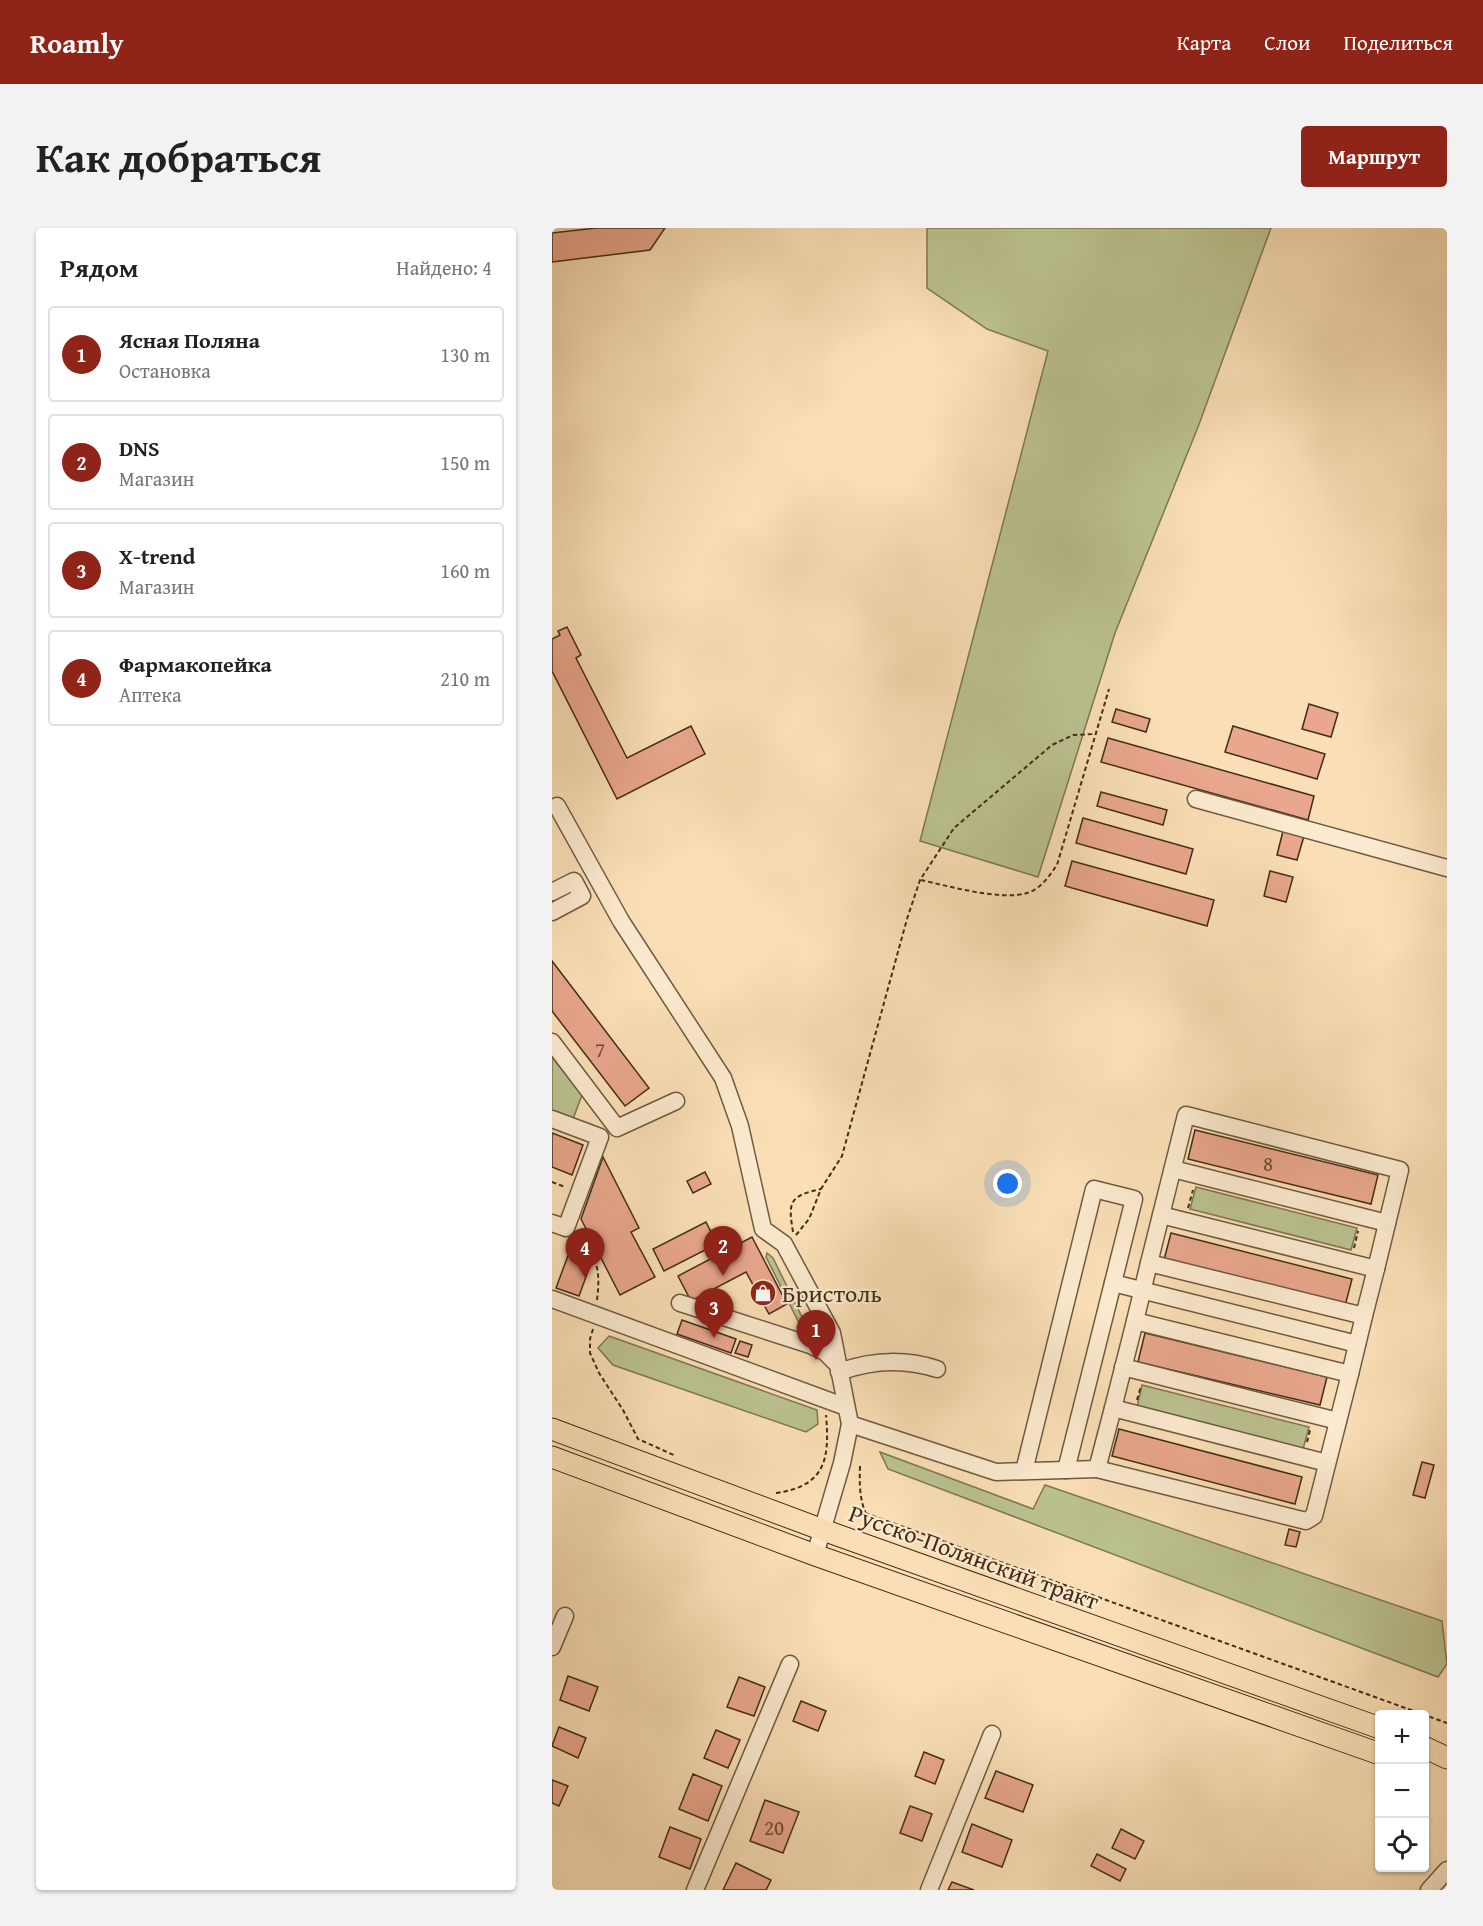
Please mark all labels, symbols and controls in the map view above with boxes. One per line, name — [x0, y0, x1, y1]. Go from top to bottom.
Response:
text: Roamly — [30, 22, 124, 63]
text: Карта — [1177, 27, 1231, 58]
text: Слои — [1264, 27, 1310, 58]
text: Поделиться — [1343, 27, 1453, 58]
text: Как добраться — [36, 126, 321, 187]
button: Маршрут — [1301, 126, 1447, 187]
text: Рядом — [60, 248, 138, 287]
text: Найдено: 4 — [396, 253, 492, 282]
text: Ясная Поляна — [119, 324, 260, 356]
text: 1 — [76, 340, 87, 369]
text: 130 m — [440, 340, 490, 369]
text: Остановка — [119, 356, 211, 385]
text: DNS — [119, 432, 160, 464]
text: 2 — [76, 448, 87, 477]
text: 150 m — [440, 448, 490, 477]
text: Магазин — [119, 464, 194, 493]
text: X-trend — [119, 540, 195, 572]
text: 3 — [76, 556, 87, 585]
text: 160 m — [440, 556, 490, 585]
text: Магазин — [119, 572, 194, 601]
text: Фармакопейка — [119, 648, 272, 680]
text: 4 — [76, 664, 87, 693]
text: 210 m — [440, 664, 490, 693]
text: Аптека — [119, 680, 181, 709]
house number: 7 — [595, 1034, 605, 1065]
house number: 8 — [1263, 1148, 1273, 1179]
your location — [993, 1169, 1022, 1198]
pin: 2 — [704, 1226, 742, 1276]
pin: 4 — [566, 1228, 604, 1278]
place label: Бристоль — [782, 1276, 882, 1311]
shop icon: Бристоль — [748, 1278, 778, 1308]
pin: 3 — [694, 1288, 734, 1338]
pin: 1 — [796, 1310, 836, 1360]
street label: Русско-Полянский тракт — [844, 1495, 1104, 1619]
map controls — [1375, 1710, 1429, 1872]
button: + — [1375, 1710, 1429, 1764]
button: − — [1375, 1764, 1429, 1818]
house number: 20 — [764, 1812, 784, 1843]
button: locate — [1375, 1818, 1429, 1872]

